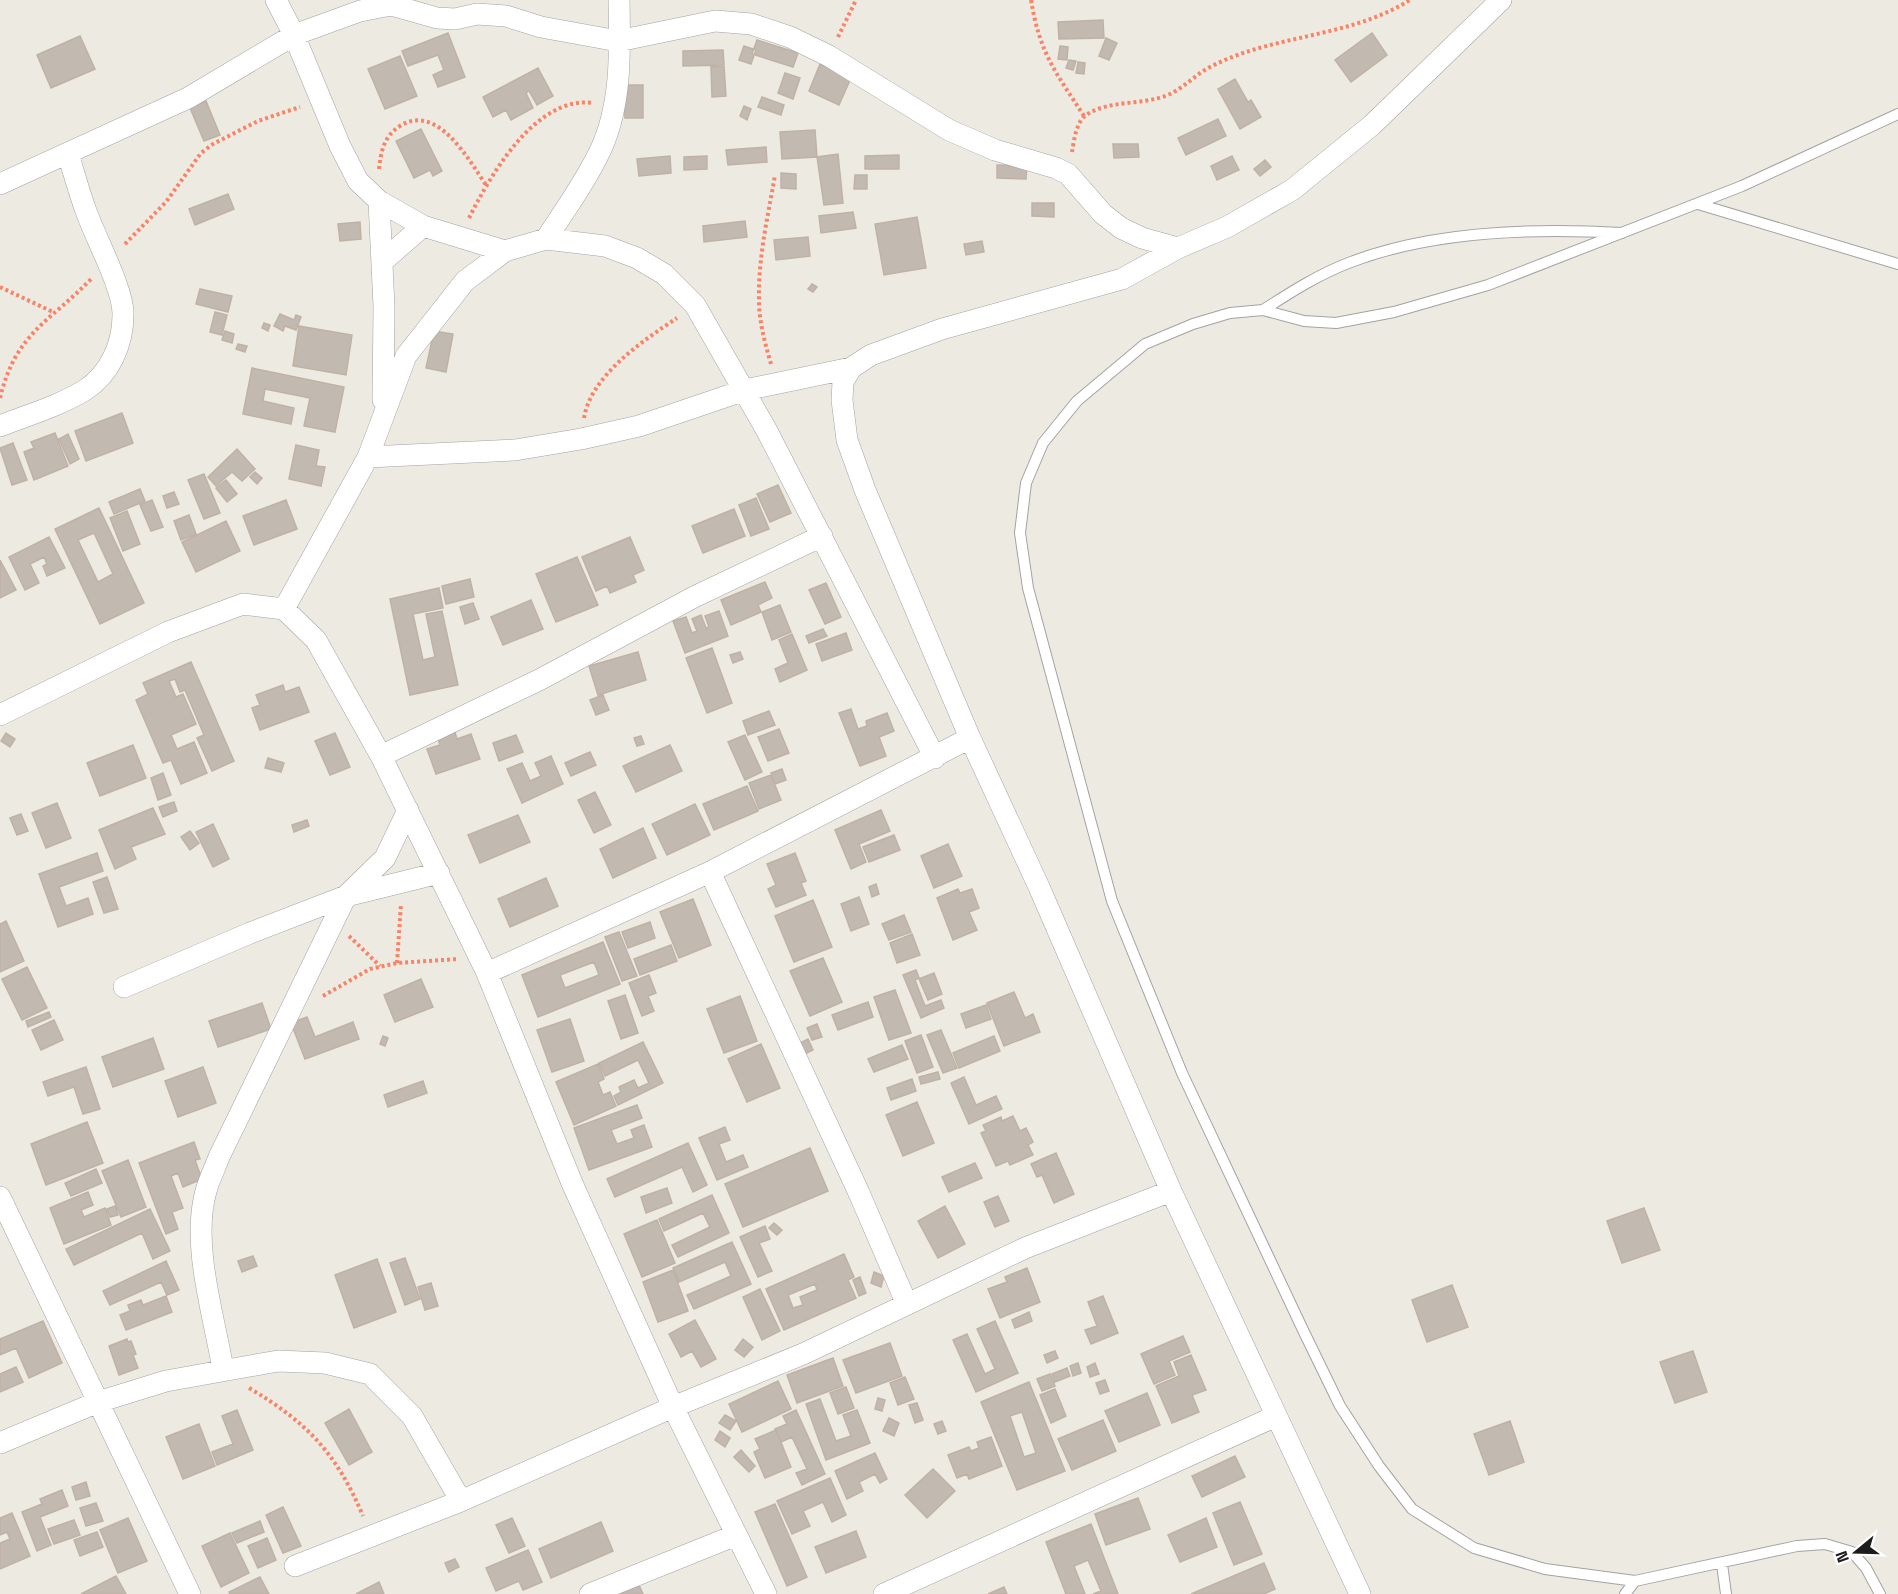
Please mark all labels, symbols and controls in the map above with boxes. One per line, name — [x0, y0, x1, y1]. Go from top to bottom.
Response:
north arrow — [1826, 1522, 1886, 1582]
text: N — [1831, 1548, 1854, 1565]

